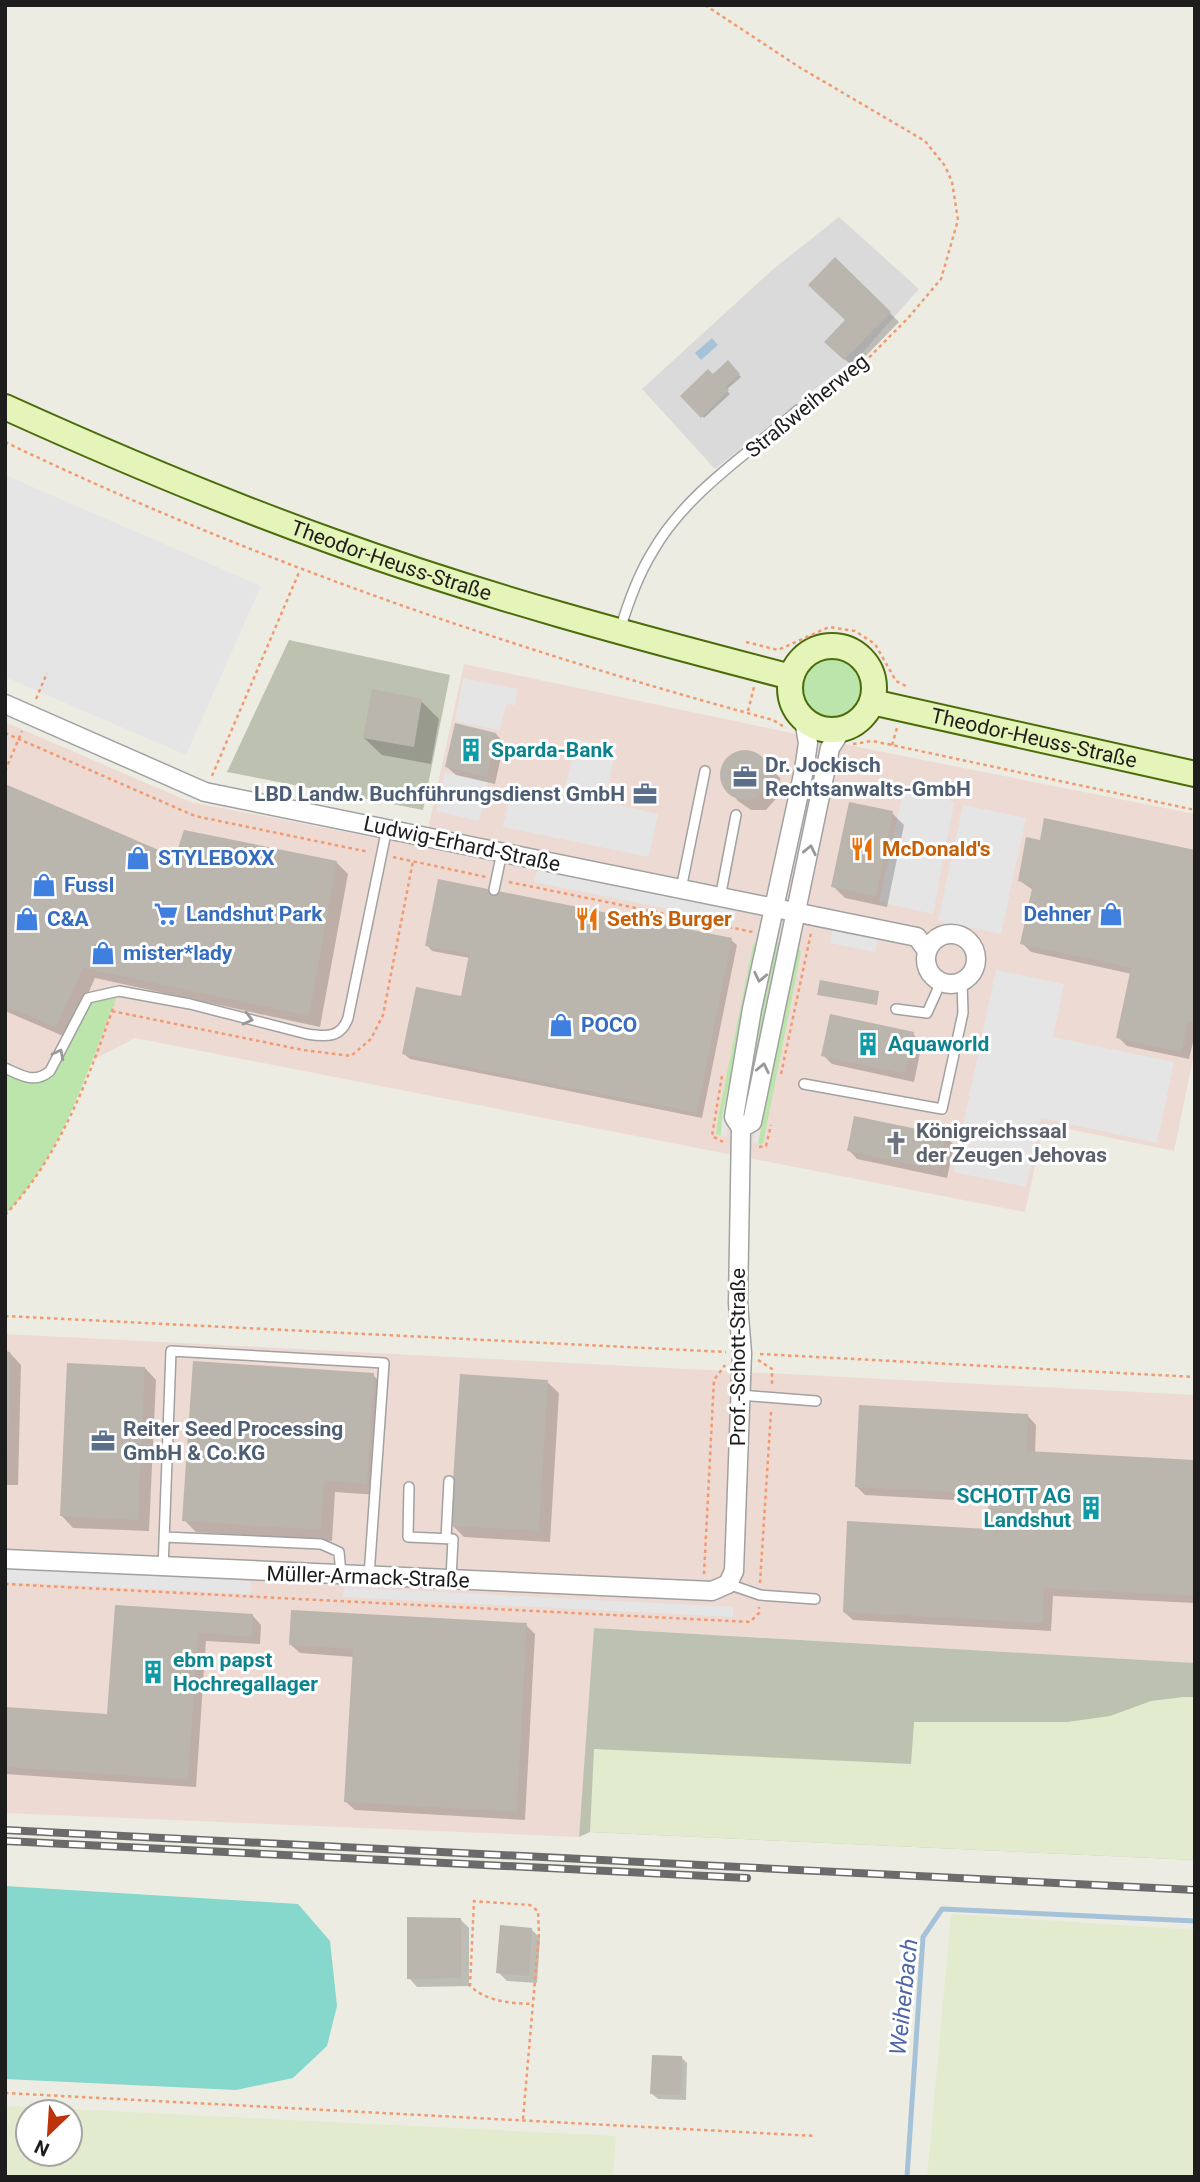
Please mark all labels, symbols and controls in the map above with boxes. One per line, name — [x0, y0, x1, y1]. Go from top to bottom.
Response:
street label: Straßweiherweg — [741, 349, 873, 463]
street label: Theodor-Heuss-Straße — [288, 515, 495, 606]
street label: Theodor-Heuss-Straße — [929, 704, 1139, 773]
building icon: Sparda-Bank — [457, 736, 485, 764]
place label: Sparda-Bank — [491, 738, 614, 762]
place label: Dr. Jockisch Rechtsanwalts-GmbH — [765, 753, 971, 801]
office icon: Dr. Jockisch Rechtsanwalts-GmbH — [731, 763, 759, 791]
office icon: LBD Landw. Buchführungsdienst GmbH — [631, 780, 659, 808]
place label: LBD Landw. Buchführungsdienst GmbH — [254, 782, 625, 806]
street label: Ludwig-Erhard-Straße — [361, 811, 563, 877]
restaurant icon: McDonald's — [848, 835, 876, 863]
place label: McDonald's — [882, 837, 991, 861]
shop icon: STYLEBOXX — [124, 844, 152, 872]
one-way arrow — [801, 844, 816, 856]
place label: STYLEBOXX — [158, 846, 275, 870]
shop icon: Fussl — [30, 871, 58, 899]
place label: Fussl — [64, 873, 114, 897]
supermarket icon: Landshut Park — [152, 900, 180, 928]
shop icon: Dehner — [1097, 900, 1125, 928]
place label: Landshut Park — [186, 902, 323, 926]
place label: Dehner — [1023, 902, 1091, 926]
shop icon: C&A — [13, 905, 41, 933]
restaurant icon: Seth’s Burger — [573, 905, 601, 933]
place label: C&A — [47, 907, 90, 931]
place label: Seth’s Burger — [607, 907, 732, 931]
shop icon: mister*lady — [89, 939, 117, 967]
place label: mister*lady — [123, 941, 233, 965]
one-way arrow — [753, 971, 768, 983]
one-way arrow — [242, 1011, 254, 1025]
shop icon: POCO — [547, 1011, 575, 1039]
place label: POCO — [581, 1013, 637, 1037]
building icon: Aquaworld — [854, 1030, 882, 1058]
place label: Aquaworld — [888, 1032, 989, 1056]
one-way arrow — [50, 1049, 64, 1061]
one-way arrow — [755, 1062, 770, 1074]
place label: Königreichssaal der Zeugen Jehovas — [916, 1119, 1107, 1167]
church icon: Königreichssaal der Zeugen Jehovas — [882, 1129, 910, 1157]
street label: Prof.-Schott-Straße — [726, 1268, 750, 1446]
place label: Reiter Seed Processing GmbH & Co.KG — [123, 1417, 343, 1465]
office icon: Reiter Seed Processing GmbH & Co.KG — [89, 1427, 117, 1455]
place label: SCHOTT AG Landshut — [957, 1484, 1071, 1532]
building icon: SCHOTT AG Landshut — [1077, 1494, 1105, 1522]
street label: Müller-Armack-Straße — [266, 1561, 470, 1593]
place label: ebm papst Hochregallager — [173, 1648, 318, 1696]
building icon: ebm papst Hochregallager — [139, 1658, 167, 1686]
water label: Weiherbach — [884, 1937, 924, 2057]
north arrow — [14, 2098, 84, 2168]
text: N — [31, 2135, 53, 2161]

